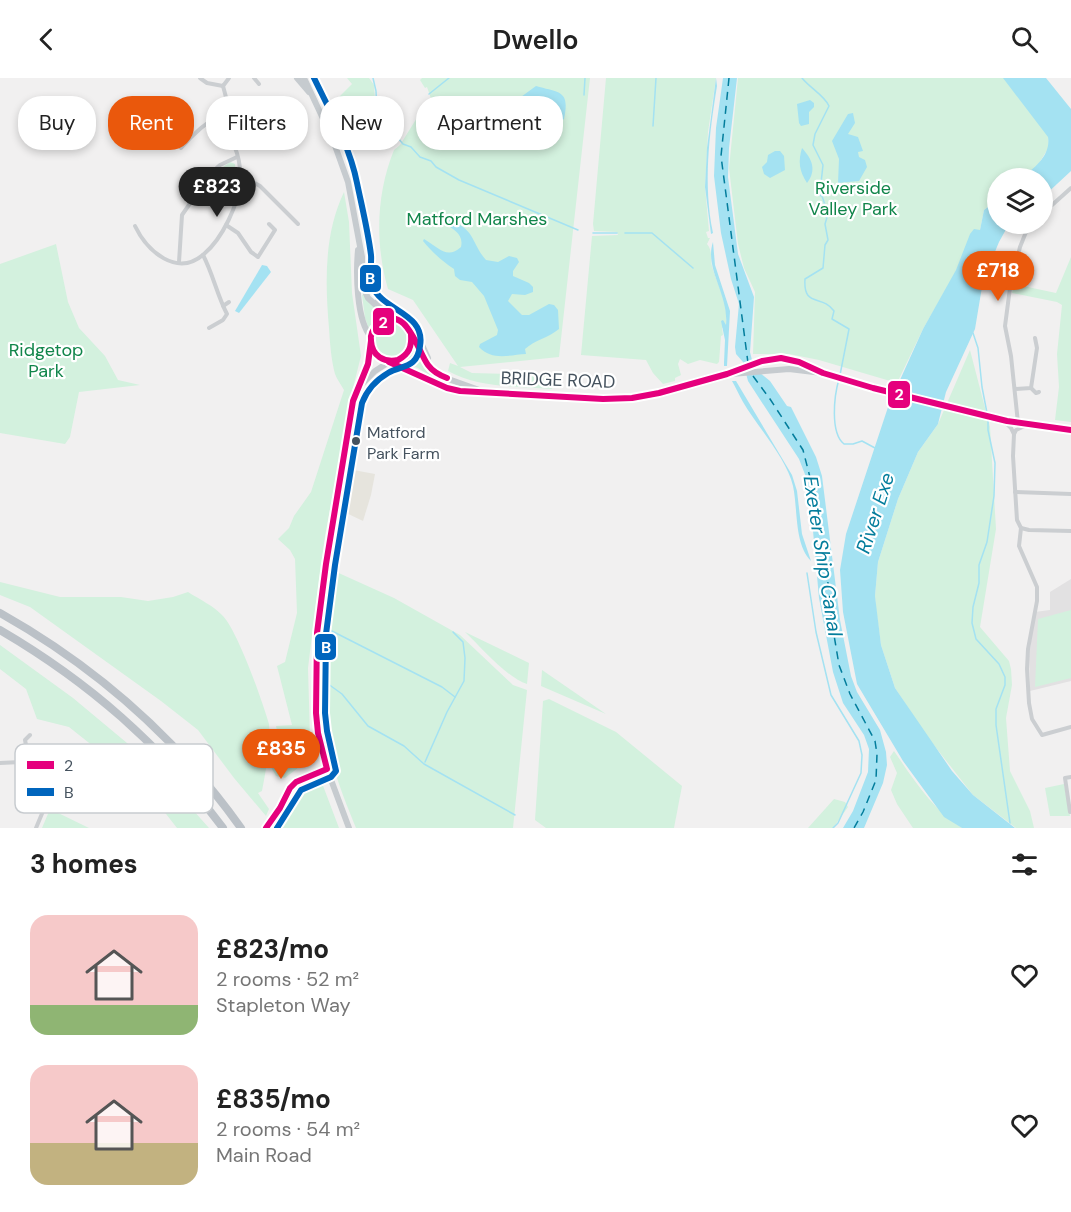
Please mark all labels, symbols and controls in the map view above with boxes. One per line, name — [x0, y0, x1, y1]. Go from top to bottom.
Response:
text: Dwello — [492, 22, 579, 57]
icon: back — [30, 23, 63, 56]
icon: search — [1008, 23, 1041, 56]
chip: Buy — [18, 96, 96, 150]
chip: Rent — [108, 96, 194, 150]
chip: Filters — [206, 96, 308, 150]
chip: New — [320, 96, 404, 150]
chip: Apartment — [416, 96, 563, 150]
pin: £823 — [181, 167, 253, 218]
map controls — [987, 168, 1053, 234]
button: layers — [987, 168, 1053, 234]
text: £823 — [193, 173, 241, 199]
park label: Riverside Valley Park — [808, 176, 898, 221]
park label: Matford Marshes — [407, 207, 547, 231]
pin: £718 — [962, 251, 1034, 302]
text: £718 — [976, 257, 1020, 283]
line badge: B — [359, 264, 382, 293]
text: B — [365, 268, 375, 289]
line badge: 2 — [372, 307, 395, 336]
text: 2 — [378, 312, 388, 333]
park label: Ridgetop Park — [9, 338, 83, 383]
street label: BRIDGE ROAD — [500, 366, 616, 394]
line badge: 2 — [887, 380, 911, 409]
text: 2 — [894, 384, 904, 405]
place label: Matford Park Farm — [367, 422, 440, 464]
marker: Matford Park Farm — [350, 435, 362, 447]
water label: River Exe — [850, 469, 900, 557]
water label: Exeter Ship Canal — [797, 474, 849, 639]
line badge: B — [314, 633, 337, 661]
text: B — [321, 637, 331, 658]
pin: £835 — [245, 729, 317, 780]
text: £835 — [256, 735, 306, 761]
legend — [15, 744, 213, 813]
text: 2 — [64, 755, 73, 776]
text: B — [64, 782, 74, 803]
text: 3 homes — [30, 847, 138, 881]
icon: filters — [1008, 848, 1041, 881]
text: £823/mo — [216, 932, 329, 966]
icon: home — [78, 939, 150, 1011]
icon: heart — [1008, 959, 1041, 992]
text: 2 rooms · 52 m² — [216, 966, 359, 992]
text: Stapleton Way — [216, 992, 351, 1018]
text: £835/mo — [216, 1082, 331, 1116]
icon: home — [78, 1089, 150, 1161]
icon: heart — [1008, 1109, 1041, 1142]
text: 2 rooms · 54 m² — [216, 1116, 360, 1142]
text: Main Road — [216, 1142, 312, 1168]

